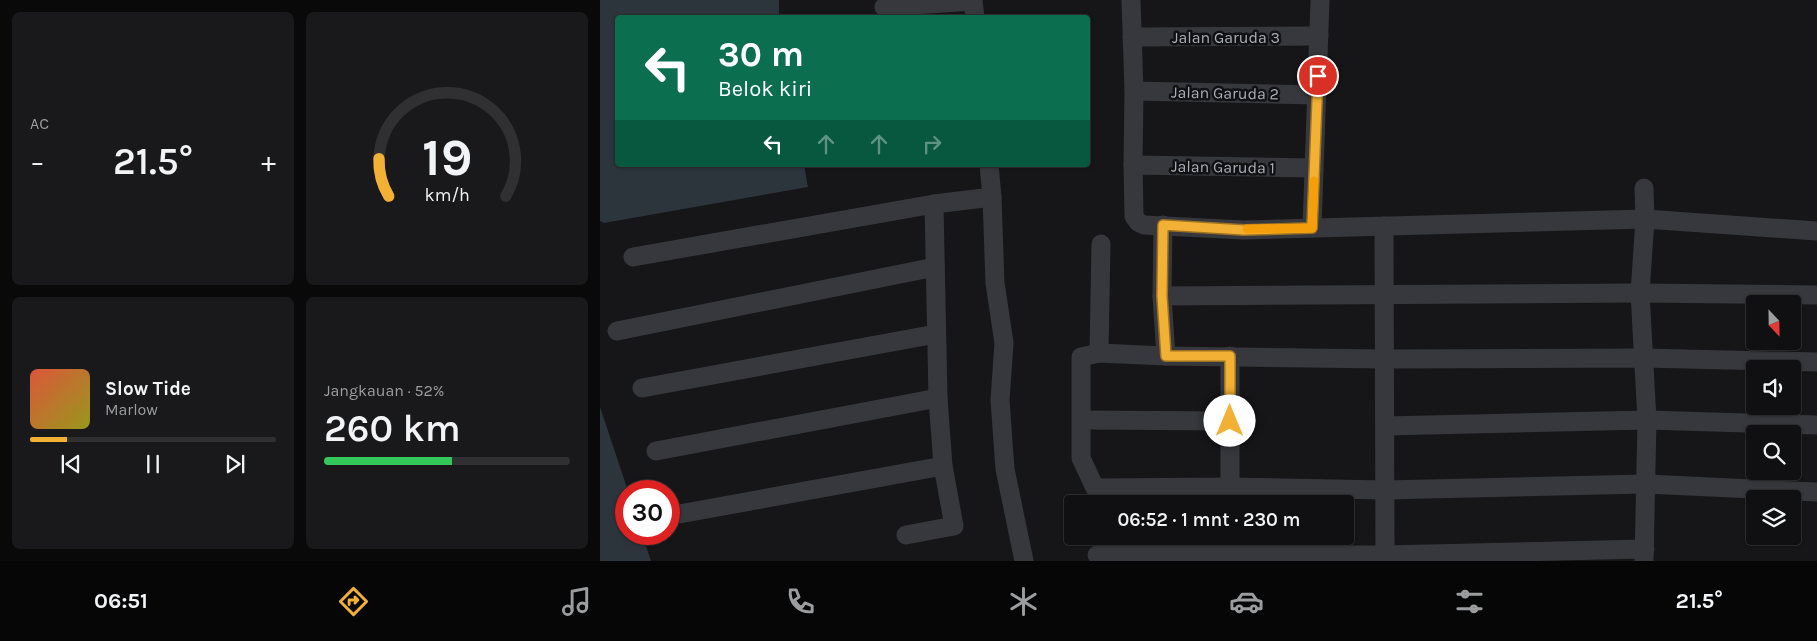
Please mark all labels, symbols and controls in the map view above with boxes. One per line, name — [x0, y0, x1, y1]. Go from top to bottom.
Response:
street label: Jalan Garuda 3 — [1172, 28, 1280, 47]
text: 30 m — [718, 34, 804, 75]
icon: left — [635, 35, 700, 100]
pin — [1297, 55, 1339, 97]
icon: arrive — [1304, 62, 1332, 90]
text: Belok kiri — [718, 76, 812, 102]
street label: Jalan Garuda 2 — [1171, 83, 1279, 103]
text: AC — [30, 114, 49, 133]
text: 19 — [422, 127, 472, 188]
icon: left — [759, 130, 787, 158]
icon: ahead — [812, 130, 840, 158]
icon: ahead — [865, 130, 893, 158]
icon: right — [918, 130, 946, 158]
text: 21.5° — [113, 139, 193, 184]
text: − — [30, 145, 45, 178]
text: + — [261, 145, 276, 178]
street label: Jalan Garuda 1 — [1171, 157, 1275, 177]
text: km/h — [424, 185, 470, 206]
north arrow — [1746, 295, 1801, 350]
map controls — [1746, 295, 1801, 545]
button: sound — [1746, 360, 1801, 415]
text: Slow Tide — [105, 378, 191, 400]
text: Jangkauan · 52% — [324, 381, 444, 400]
position arrow — [1203, 394, 1255, 446]
text: Marlow — [105, 400, 158, 419]
text: 260 km — [324, 406, 461, 451]
button: search — [1746, 425, 1801, 480]
icon: previous — [57, 450, 85, 478]
icon: pause — [139, 450, 167, 478]
icon: next — [221, 450, 249, 478]
speed limit sign: 30 — [615, 480, 680, 545]
button: layers — [1746, 490, 1801, 545]
text: 06:52 · 1 mnt · 230 m — [1117, 509, 1301, 531]
icon: directions — [336, 584, 371, 619]
icon: music — [559, 584, 594, 619]
icon: phone — [783, 584, 818, 619]
icon: climate — [1006, 584, 1041, 619]
icon: car — [1229, 584, 1264, 619]
icon: filters — [1452, 584, 1487, 619]
text: 06:51 — [94, 588, 148, 614]
text: 21.5° — [1676, 588, 1723, 614]

